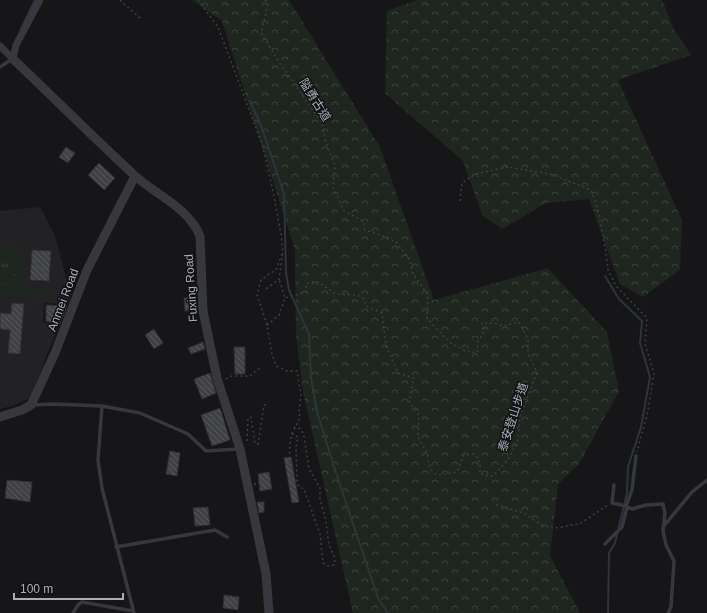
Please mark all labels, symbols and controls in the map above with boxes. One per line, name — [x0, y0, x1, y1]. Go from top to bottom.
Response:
street label: 隘勇古道 — [296, 76, 334, 124]
street label: Fuxing Road — [182, 254, 200, 322]
street label: Anmei Road — [45, 267, 81, 333]
street label: 泰安登山步道 — [495, 381, 531, 453]
scale bar — [14, 575, 123, 601]
text: 100 m — [20, 582, 53, 596]

